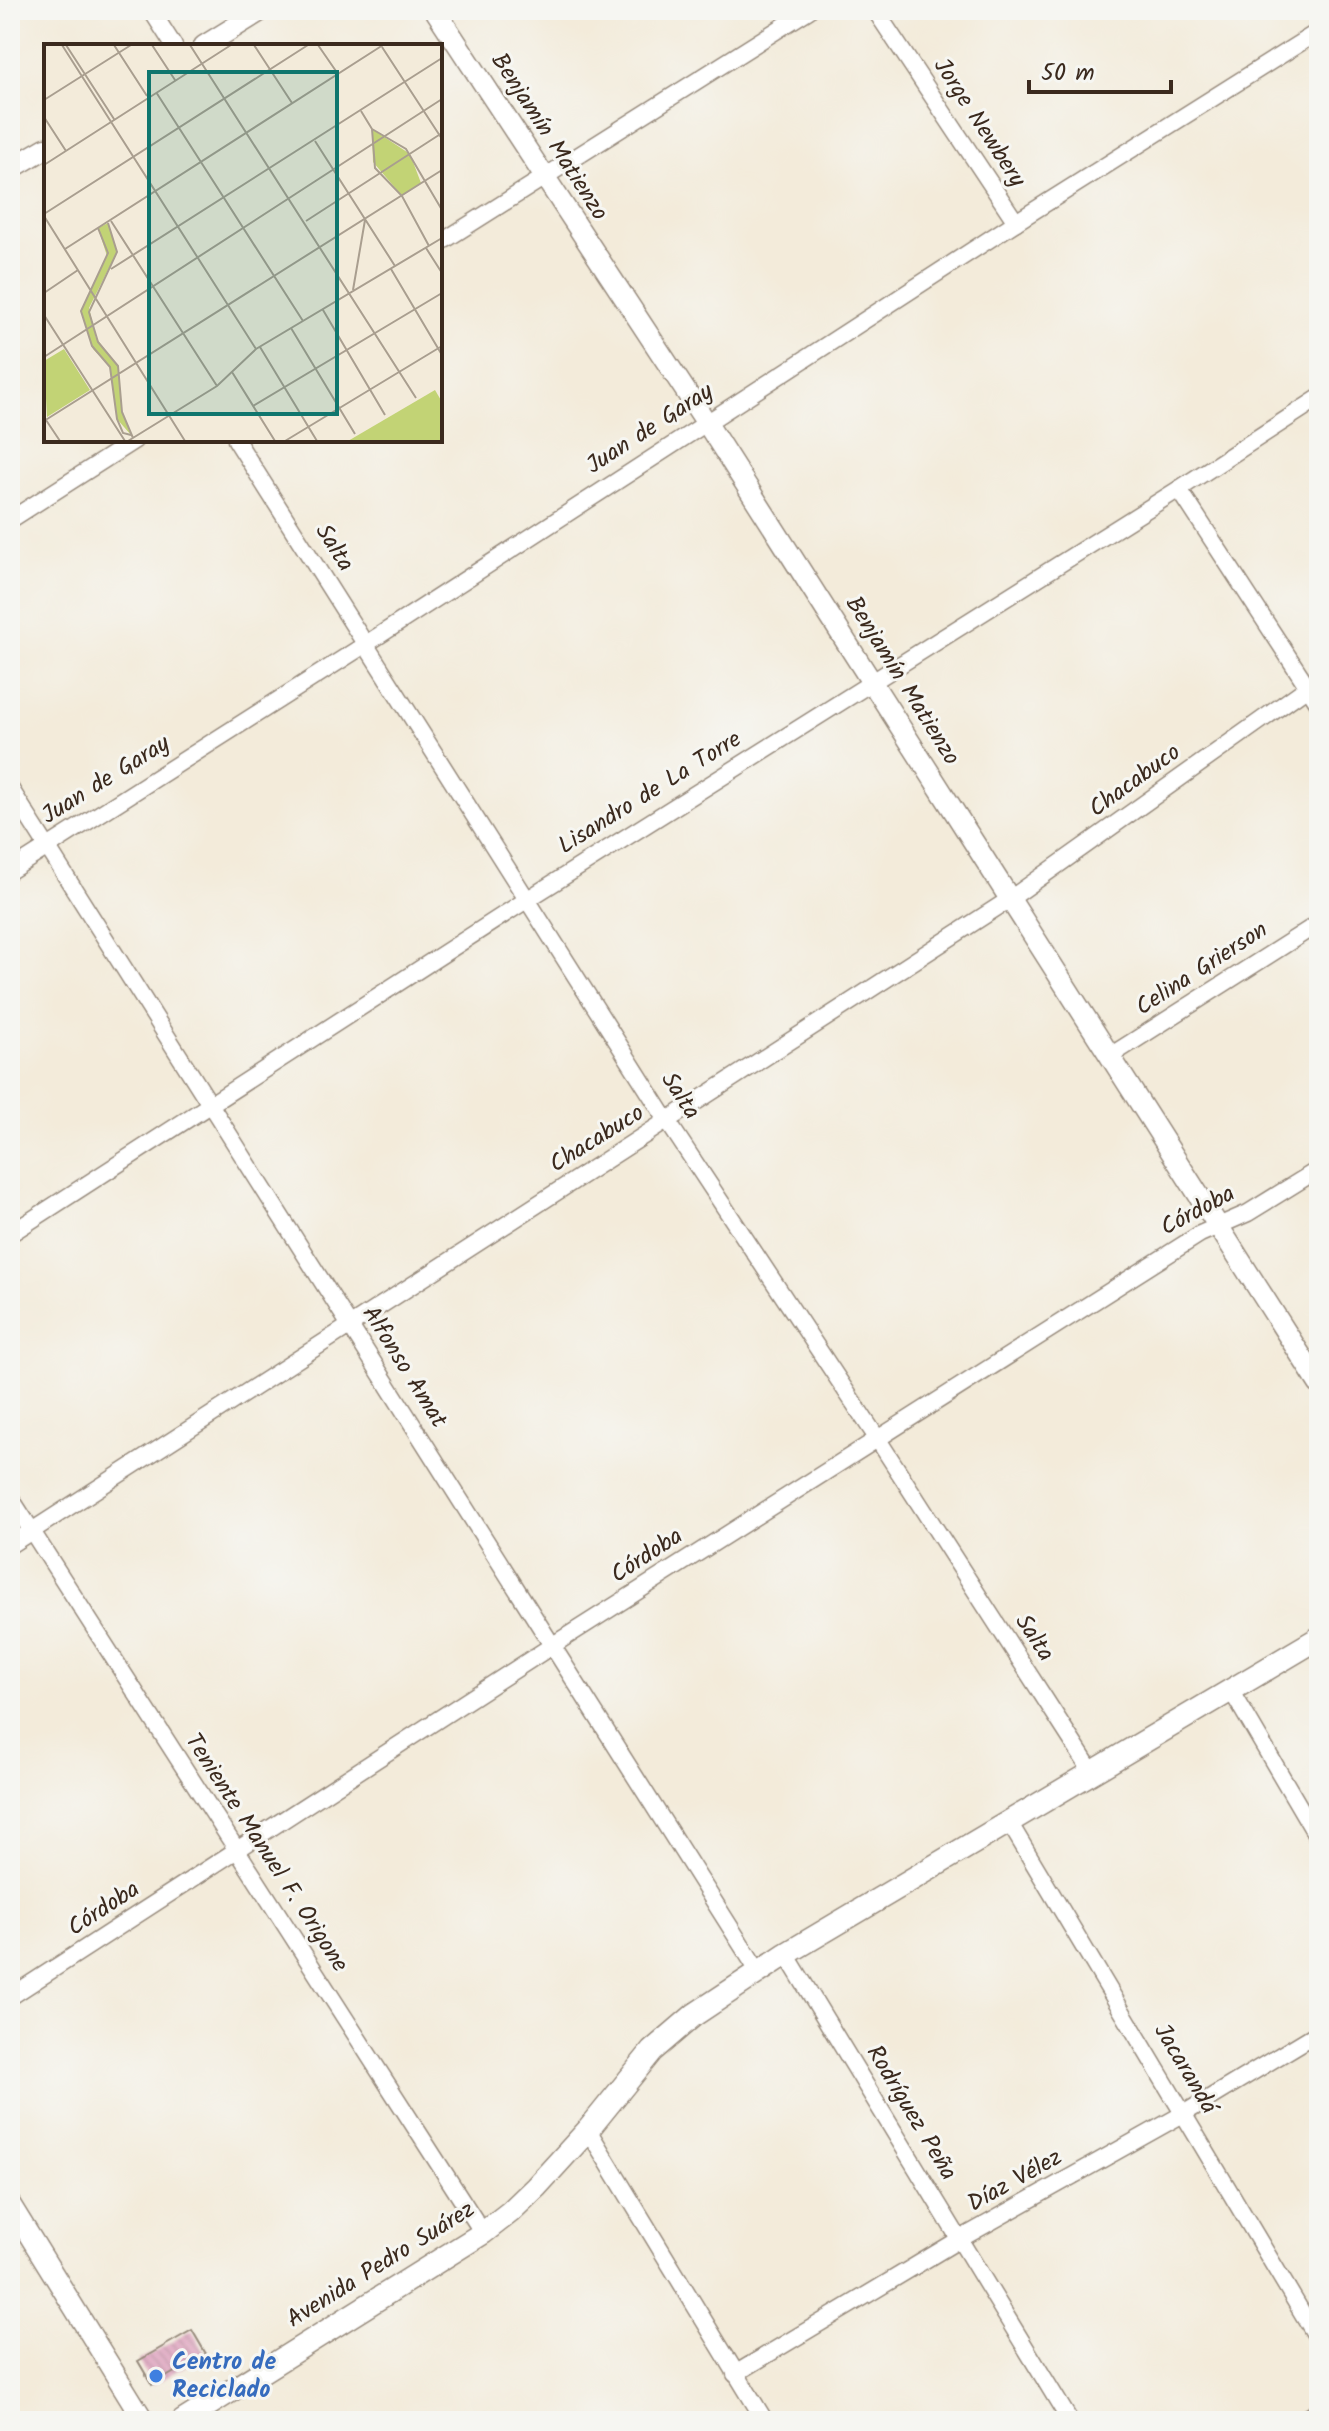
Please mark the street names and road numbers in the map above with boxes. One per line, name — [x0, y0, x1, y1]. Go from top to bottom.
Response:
street label: Benjamín Matienzo — [480, 45, 618, 229]
street label: Jorge Newbery — [922, 50, 1036, 196]
street label: Juan de Garay — [578, 373, 722, 485]
street label: Salta — [304, 516, 364, 580]
street label: Benjamín Matienzo — [834, 589, 970, 774]
street label: Lisandro de La Torre — [550, 721, 750, 865]
street label: Juan de Garay — [34, 725, 179, 835]
street label: Chacabuco — [1081, 734, 1189, 828]
street label: Celina Grierson — [1128, 911, 1276, 1027]
street label: Salta — [650, 1064, 710, 1128]
street label: Chacabuco — [542, 1094, 652, 1184]
street label: Córdoba — [1154, 1175, 1242, 1247]
street label: Alfonso Amat — [351, 1298, 458, 1437]
street label: Córdoba — [603, 1518, 691, 1594]
street label: Salta — [1004, 1606, 1064, 1670]
street label: Teniente Manuel F. Origone — [174, 1726, 358, 1981]
street label: Córdoba — [60, 1871, 148, 1947]
street label: Jacarandá — [1143, 2016, 1229, 2124]
street label: Rodríguez Peña — [855, 2038, 967, 2188]
street label: Díaz Vélez — [960, 2139, 1070, 2223]
street label: Avenida Pedro Suárez — [279, 2191, 483, 2339]

